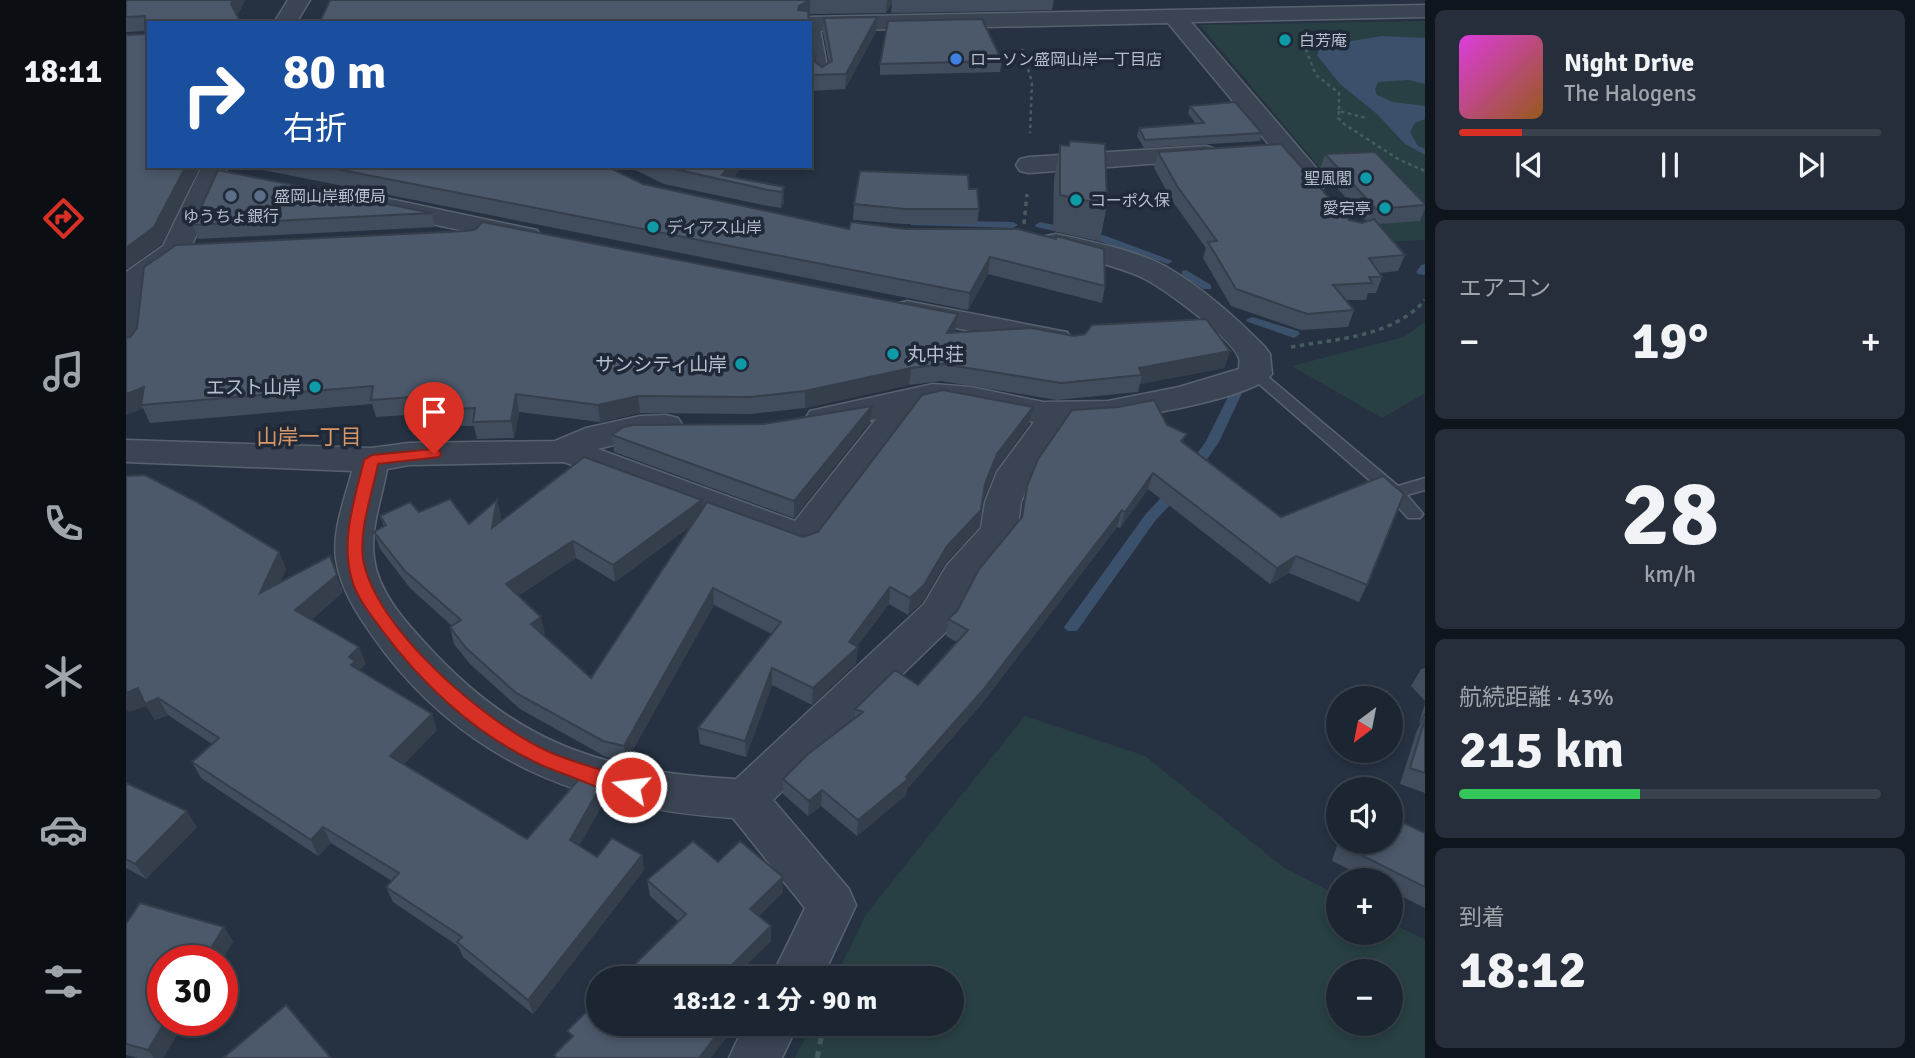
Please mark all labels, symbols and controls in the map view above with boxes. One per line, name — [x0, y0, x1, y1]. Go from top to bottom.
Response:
place label: 白芳庵 — [1299, 31, 1347, 51]
marker: 白芳庵 — [1277, 32, 1293, 48]
text: 80 m — [283, 42, 386, 102]
text: Night Drive — [1564, 47, 1694, 79]
icon: right — [168, 49, 259, 140]
place label: ローソン盛岡山岸一丁目店 — [970, 50, 1162, 70]
marker: ローソン盛岡山岸一丁目店 — [948, 51, 964, 67]
text: 18:11 — [24, 52, 102, 91]
text: The Halogens — [1564, 79, 1696, 108]
text: 右折 — [283, 109, 347, 148]
icon: previous — [1510, 146, 1548, 184]
icon: pause — [1651, 146, 1689, 184]
icon: next — [1792, 146, 1830, 184]
place label: 聖風閣 — [1304, 169, 1352, 189]
marker: 聖風閣 — [1358, 170, 1374, 186]
place label: 盛岡山岸郵便局 — [274, 187, 386, 207]
marker: ゆうちょ銀行 — [223, 188, 239, 204]
marker: 盛岡山岸郵便局 — [252, 188, 268, 204]
place label: コーポ久保 — [1090, 191, 1170, 211]
marker: コーポ久保 — [1068, 192, 1084, 208]
icon: directions — [39, 194, 88, 243]
place label: 愛宕亭 — [1323, 199, 1371, 219]
marker: 愛宕亭 — [1377, 200, 1393, 216]
place label: ゆうちょ銀行 — [183, 207, 279, 227]
place label: ディアス山岸 — [667, 218, 762, 238]
marker: ディアス山岸 — [645, 219, 661, 235]
text: エアコン — [1459, 274, 1551, 303]
text: 19° — [1632, 309, 1708, 373]
text: − — [1459, 318, 1480, 365]
text: + — [1860, 318, 1881, 365]
place label: 丸中荘 — [907, 343, 964, 367]
marker: 丸中荘 — [885, 346, 901, 362]
icon: music — [39, 347, 88, 396]
place label: サンシティ山岸 — [595, 353, 727, 377]
marker: サンシティ山岸 — [733, 356, 749, 372]
place label: エスト山岸 — [206, 376, 301, 400]
marker: エスト山岸 — [307, 379, 323, 395]
pin — [404, 382, 464, 454]
icon: arrive — [415, 393, 453, 431]
district label: 山岸一丁目 — [257, 424, 362, 450]
text: 28 — [1621, 458, 1719, 571]
icon: phone — [39, 499, 88, 548]
text: km/h — [1644, 560, 1696, 589]
icon: climate — [39, 652, 88, 701]
text: 航続距離 · 43% — [1459, 683, 1614, 712]
north arrow — [1326, 686, 1404, 763]
map controls — [1326, 686, 1403, 1036]
text: 215 km — [1459, 718, 1624, 782]
position arrow — [594, 750, 668, 824]
button: sound — [1326, 777, 1403, 854]
icon: car — [39, 805, 88, 854]
button: + — [1326, 868, 1403, 945]
text: 到着 — [1459, 903, 1505, 932]
text: 18:12 — [1459, 938, 1587, 1002]
speed limit sign: 30 — [147, 945, 238, 1036]
icon: filters — [39, 957, 88, 1006]
button: − — [1326, 959, 1403, 1036]
text: 18:12 · 1 分 · 90 m — [673, 985, 877, 1017]

